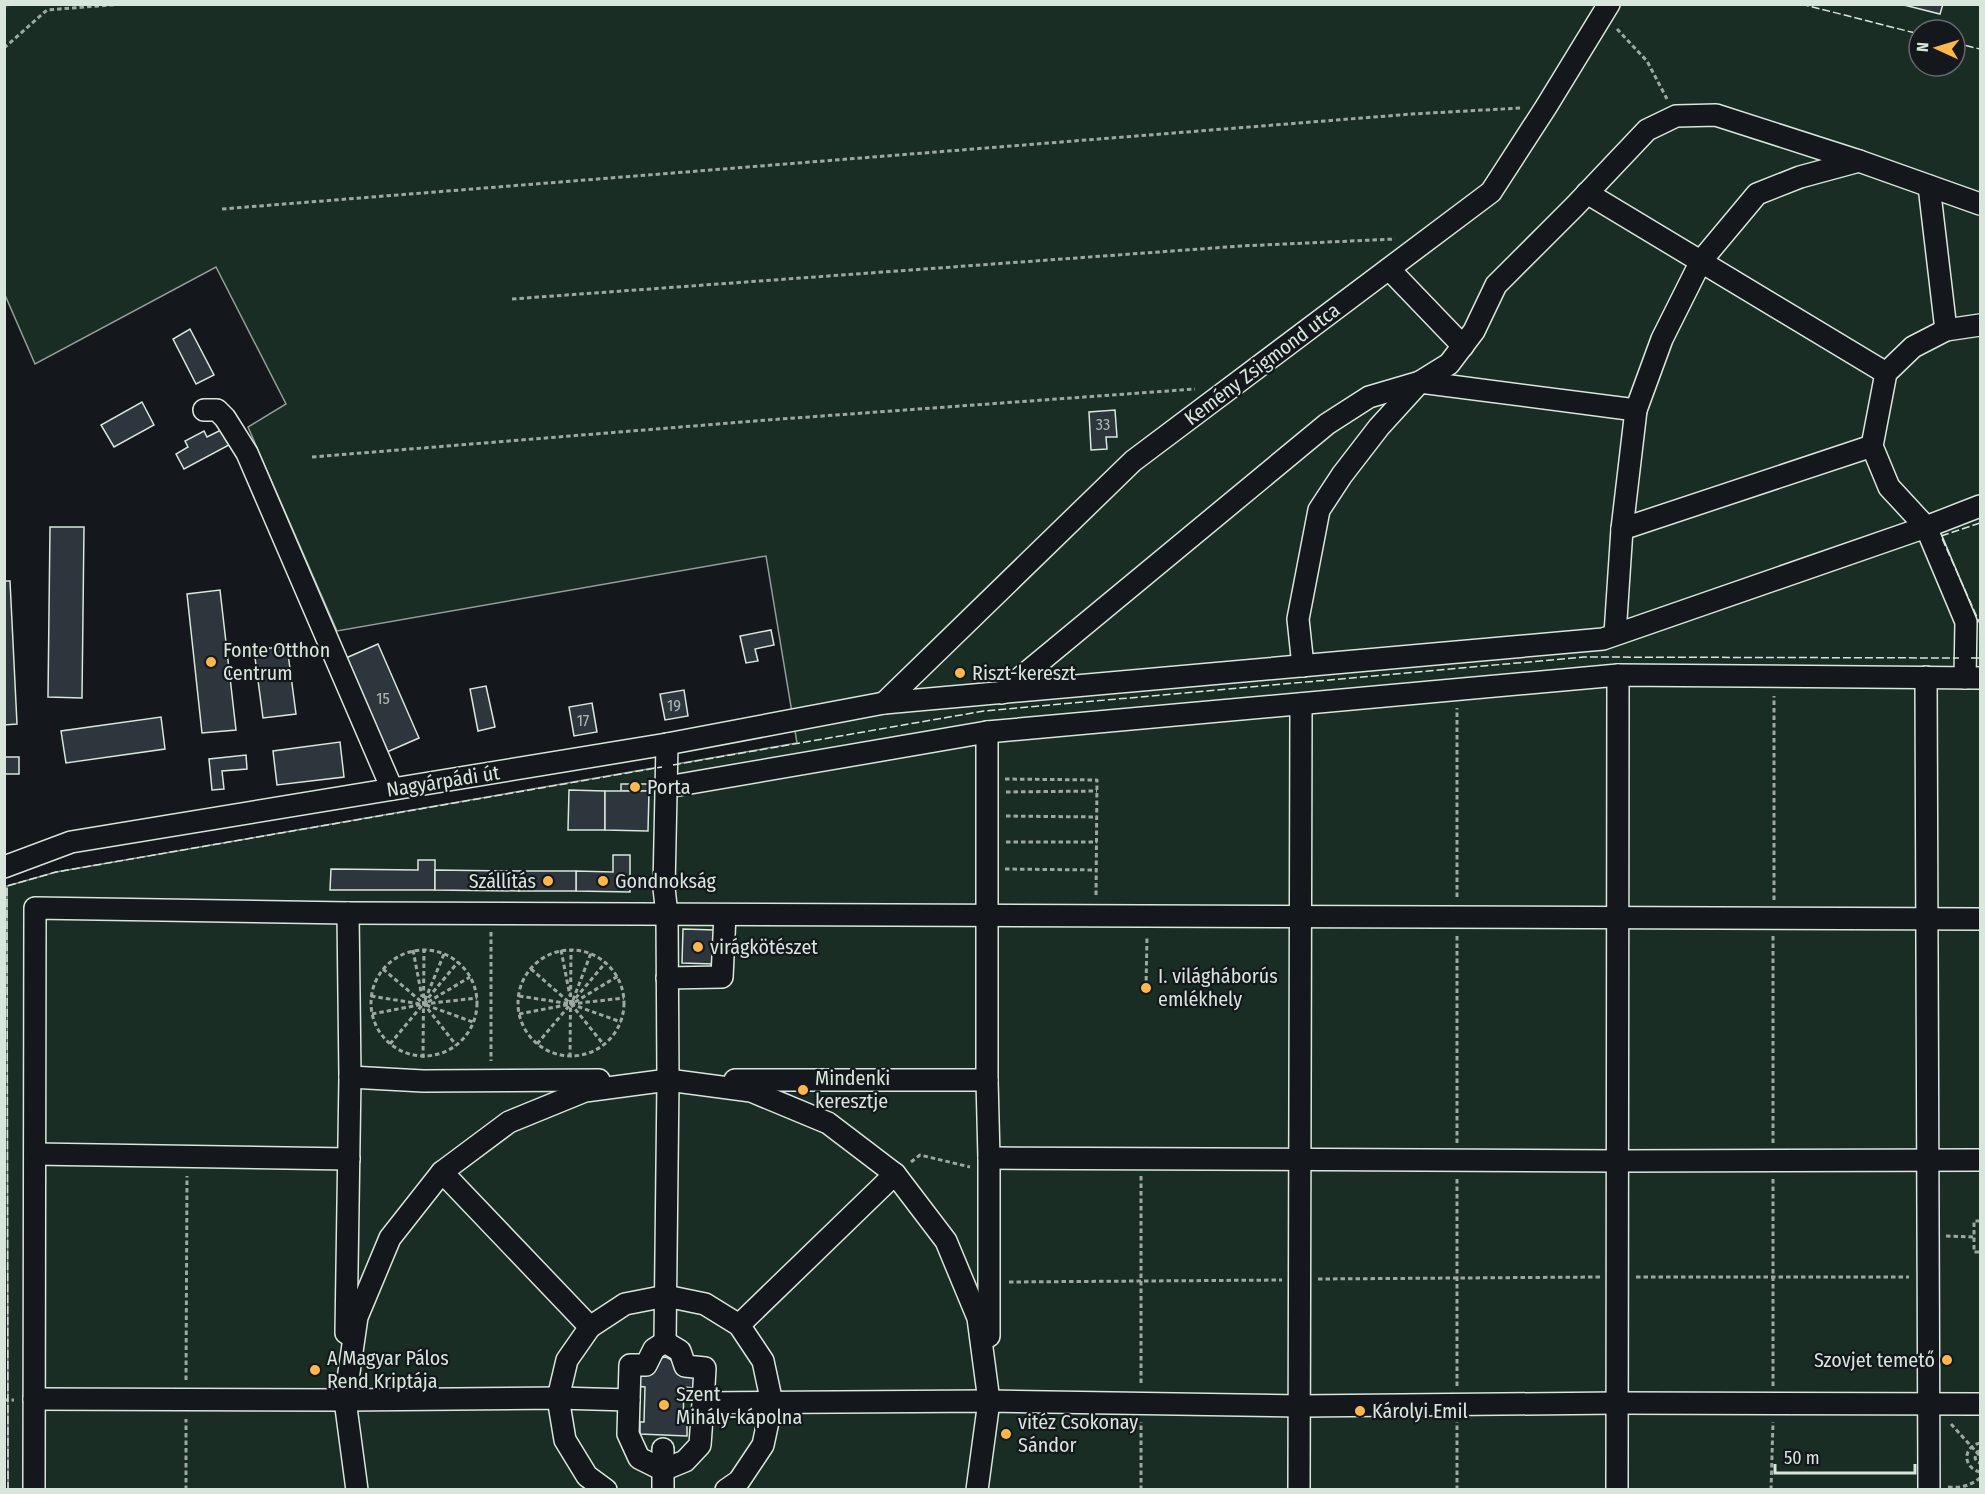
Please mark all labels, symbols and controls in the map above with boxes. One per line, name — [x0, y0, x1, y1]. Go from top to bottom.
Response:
north arrow — [1907, 18, 1967, 78]
text: N — [1913, 42, 1932, 52]
street label: Kemény Zsigmond utca — [1180, 298, 1344, 430]
house number: 33 — [1096, 415, 1110, 434]
place label: Fonte Otthon Centrum — [223, 638, 330, 685]
marker: Fonte Otthon Centrum — [204, 655, 218, 669]
place label: Riszt-kereszt — [972, 661, 1076, 685]
marker: Riszt-kereszt — [953, 666, 967, 680]
house number: 15 — [376, 689, 390, 708]
house number: 19 — [667, 696, 681, 715]
house number: 17 — [577, 711, 590, 730]
street label: Nagyárpádi út — [385, 760, 502, 802]
place label: Porta — [647, 775, 691, 799]
marker: Porta — [628, 780, 642, 794]
place label: Szállítás — [469, 869, 536, 893]
place label: Gondnokság — [615, 869, 717, 893]
marker: Szállítás — [541, 874, 555, 888]
marker: Gondnokság — [596, 874, 610, 888]
place label: virágkötészet — [710, 935, 818, 959]
marker: virágkötészet — [691, 940, 705, 954]
place label: I. világháborús emlékhely — [1158, 964, 1278, 1011]
marker: I. világháborús emlékhely — [1139, 981, 1153, 995]
place label: Mindenki keresztje — [815, 1066, 890, 1113]
marker: Mindenki keresztje — [796, 1083, 810, 1097]
place label: A Magyar Pálos Rend Kriptája — [327, 1346, 449, 1393]
place label: Szovjet temető — [1814, 1348, 1935, 1372]
marker: Szovjet temető — [1940, 1353, 1954, 1367]
marker: A Magyar Pálos Rend Kriptája — [308, 1363, 322, 1377]
place label: Szent Mihály-kápolna — [676, 1382, 802, 1429]
marker: Szent Mihály-kápolna — [657, 1398, 671, 1412]
place label: Károlyi Emil — [1372, 1399, 1468, 1423]
marker: Károlyi Emil — [1353, 1404, 1367, 1418]
place label: vitéz Csokonay Sándor — [1018, 1410, 1138, 1457]
marker: vitéz Csokonay Sándor — [999, 1427, 1013, 1441]
scale bar — [1775, 1437, 1914, 1475]
text: 50 m — [1784, 1447, 1820, 1469]

